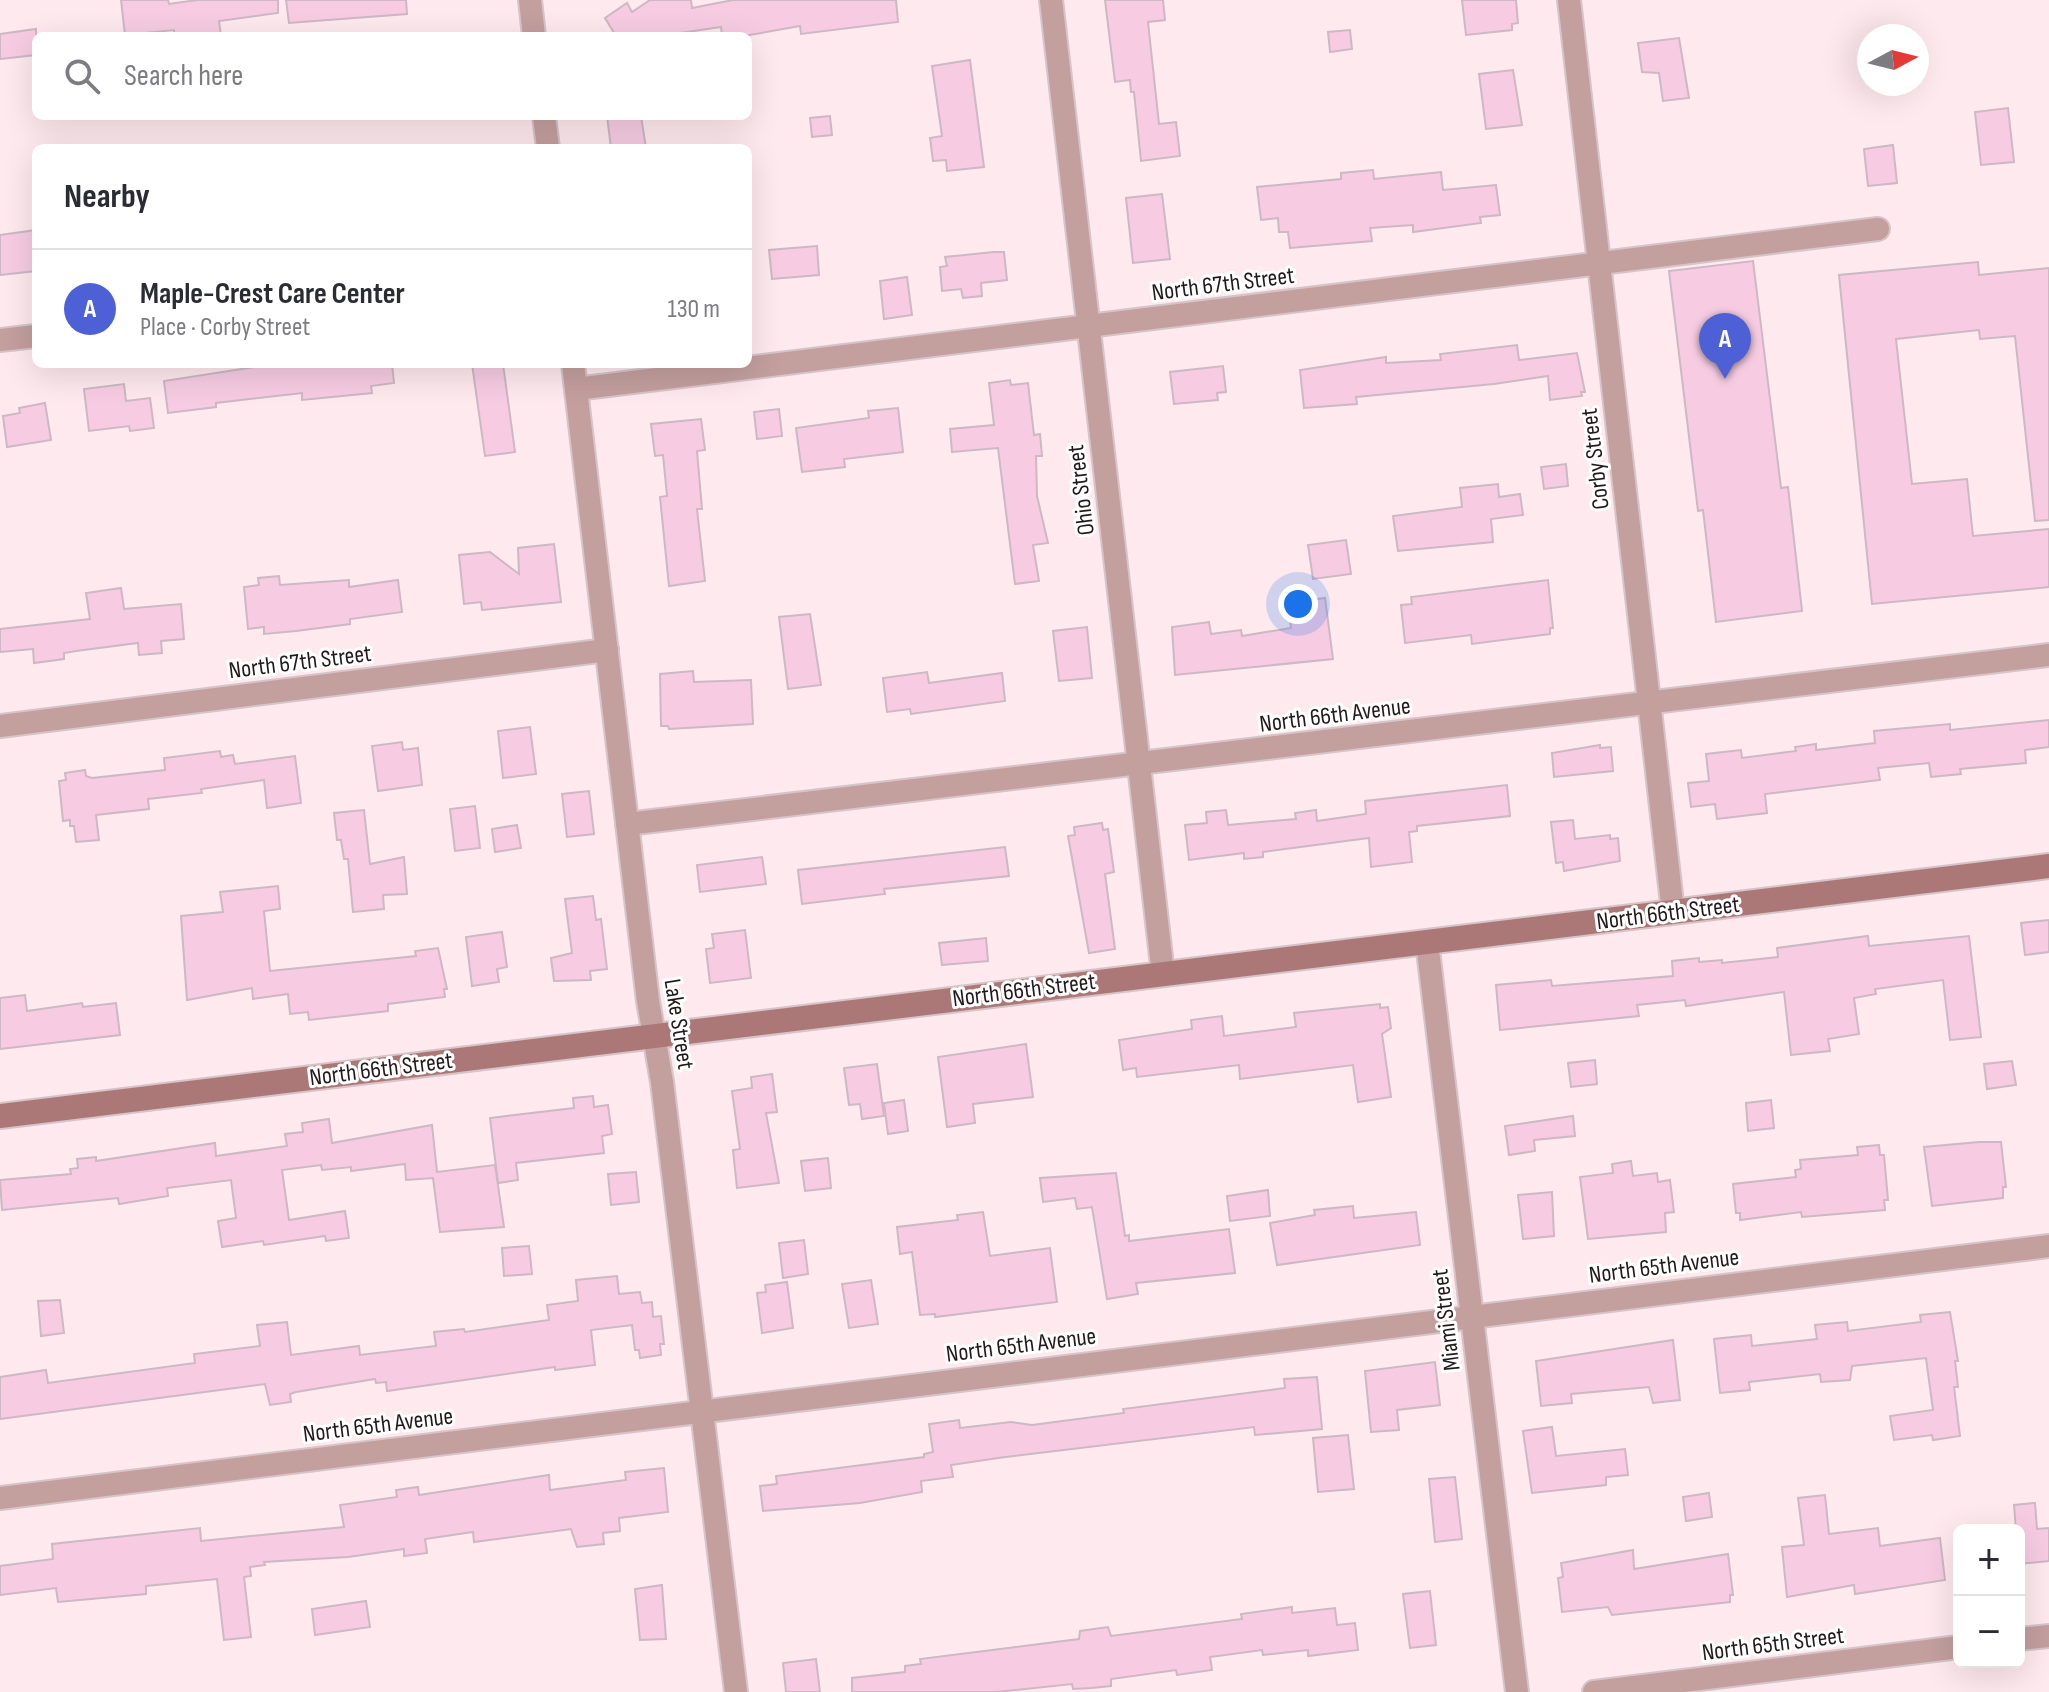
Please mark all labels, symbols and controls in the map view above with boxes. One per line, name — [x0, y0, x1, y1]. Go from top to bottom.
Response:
north arrow — [1857, 24, 1929, 96]
search box — [32, 32, 752, 120]
icon: search — [60, 54, 104, 98]
text: Search here — [124, 58, 243, 94]
text: Nearby — [64, 176, 150, 217]
street label: North 67th Street — [1150, 261, 1296, 307]
text: Maple-Crest Care Center — [140, 276, 405, 312]
text: A — [84, 294, 96, 325]
text: 130 m — [668, 294, 720, 325]
text: Place · Corby Street — [140, 312, 310, 343]
pin: A — [1699, 313, 1751, 379]
street label: Corby Street — [1574, 407, 1616, 511]
street label: Ohio Street — [1061, 443, 1101, 537]
your location — [1278, 584, 1318, 624]
street label: North 67th Street — [227, 639, 373, 685]
street label: North 66th Avenue — [1258, 691, 1412, 739]
street label: North 66th Street — [1595, 890, 1741, 936]
street label: North 66th Street — [951, 967, 1097, 1013]
street label: Lake Street — [658, 977, 700, 1071]
street label: North 66th Street — [308, 1046, 454, 1092]
street label: North 65th Avenue — [1587, 1242, 1741, 1290]
street label: Miami Street — [1425, 1267, 1467, 1373]
street label: North 65th Avenue — [944, 1321, 1098, 1369]
street label: North 65th Avenue — [301, 1401, 455, 1449]
map controls — [1953, 1524, 2025, 1668]
button: + — [1953, 1524, 2025, 1596]
button: − — [1953, 1596, 2025, 1668]
street label: North 65th Street — [1700, 1621, 1846, 1667]

